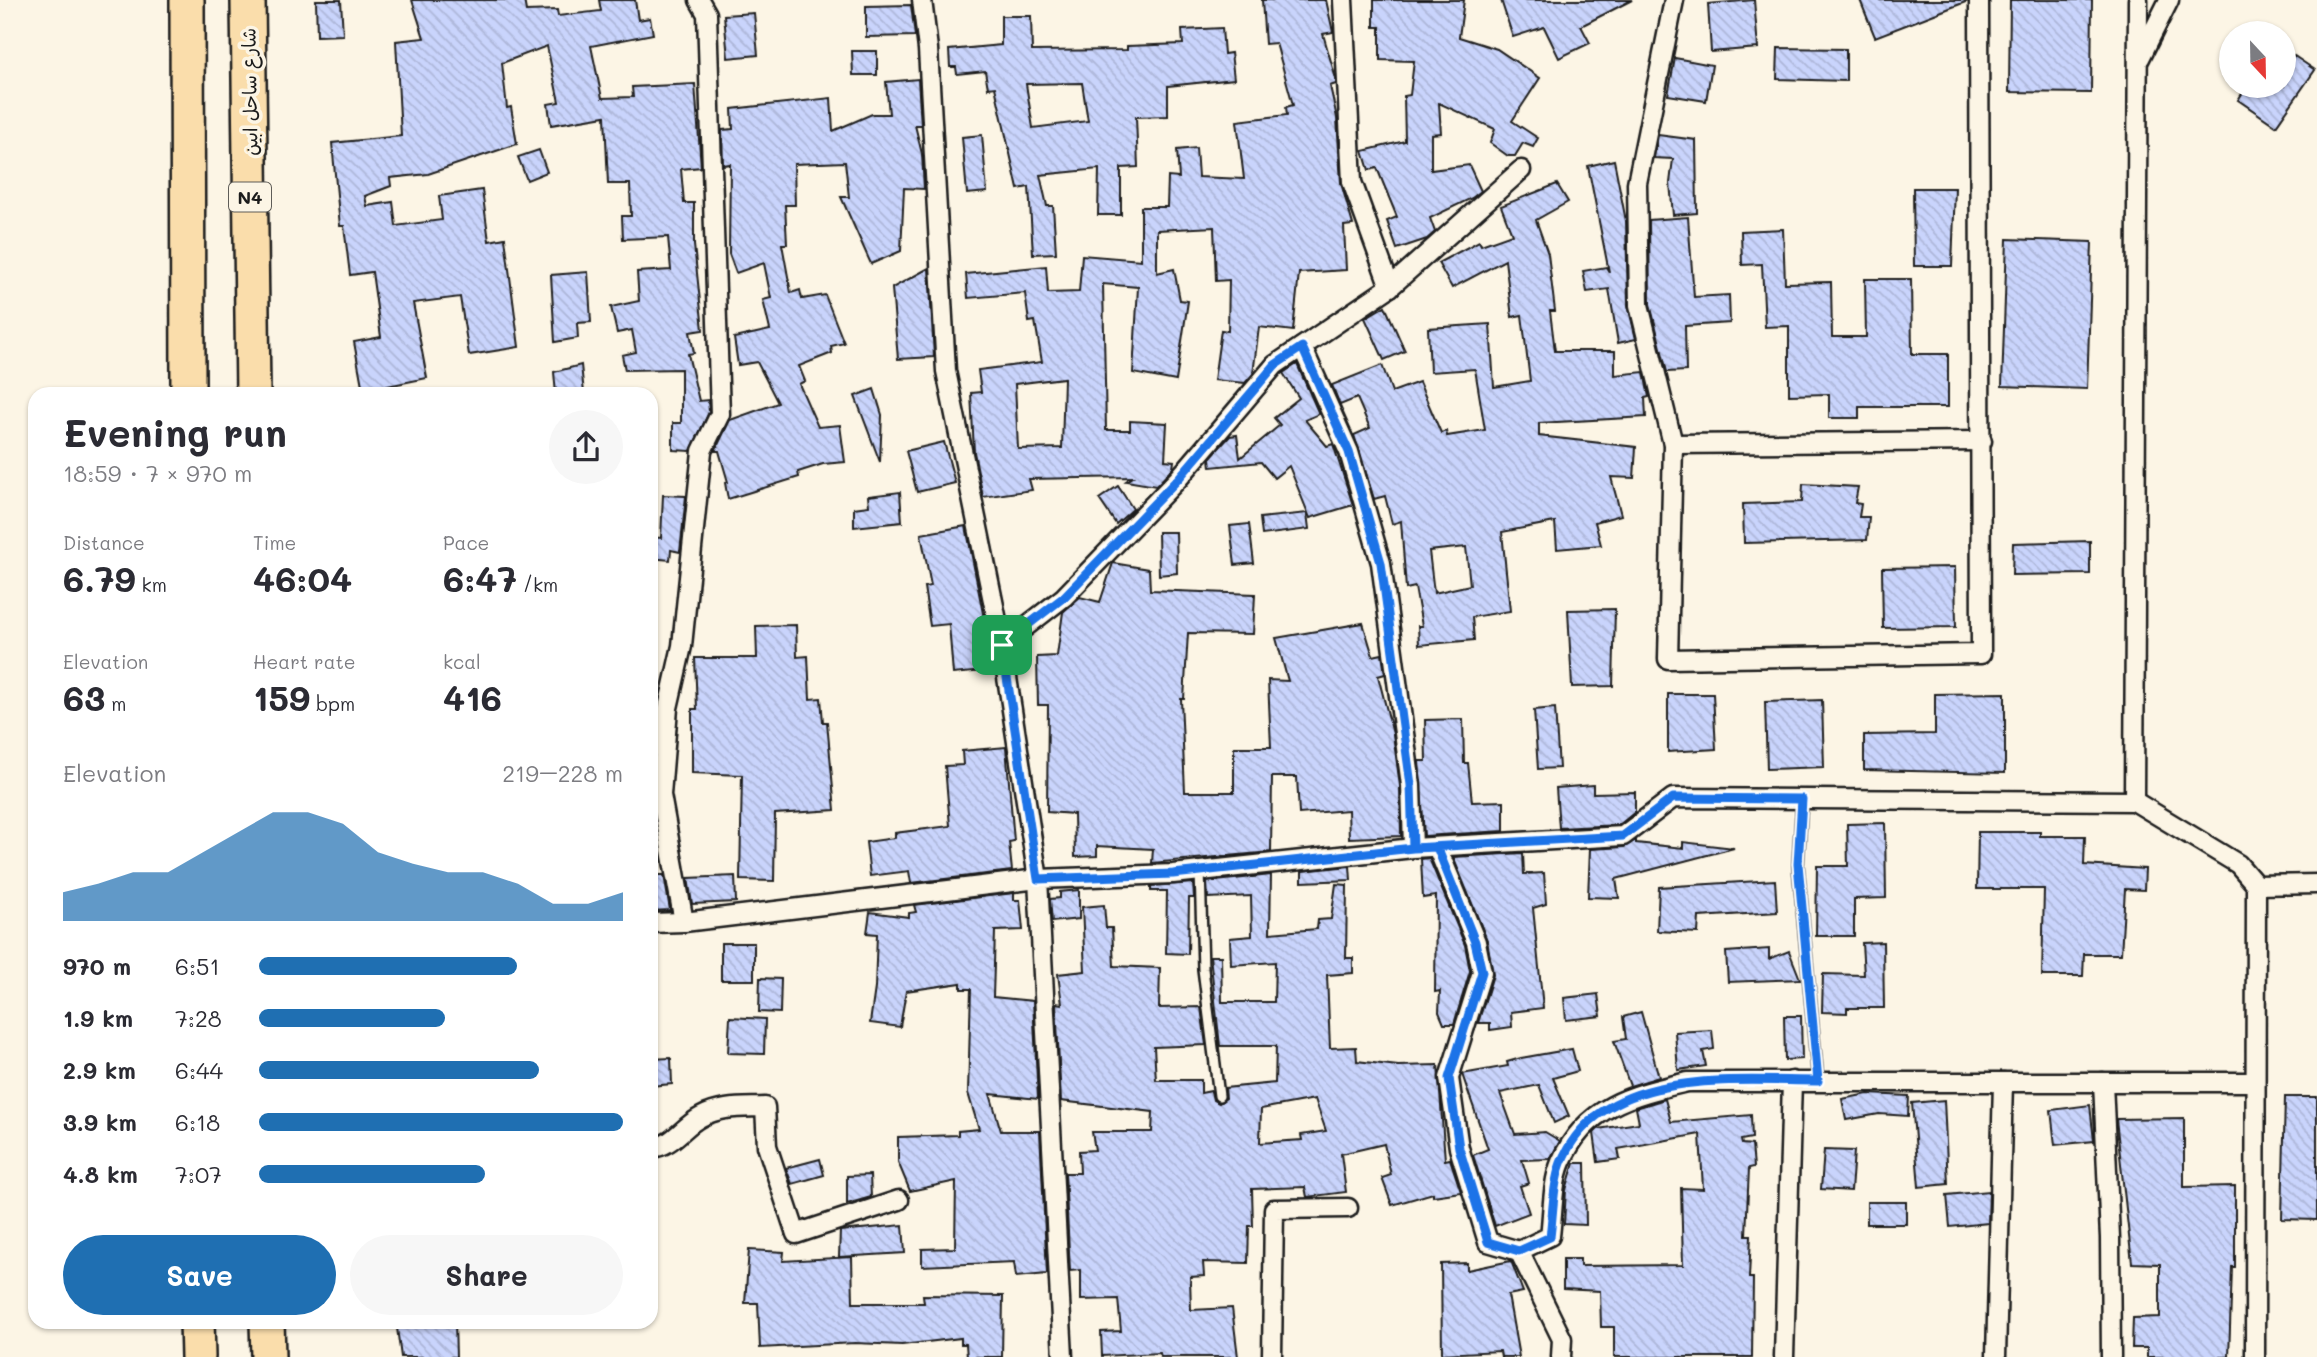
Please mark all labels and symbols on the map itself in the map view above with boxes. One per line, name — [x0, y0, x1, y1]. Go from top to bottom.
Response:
north arrow — [2219, 21, 2296, 98]
street label: شارع ساحل ابين — [235, 28, 265, 156]
road number: N4 — [229, 182, 271, 212]
pin — [972, 615, 1032, 675]

